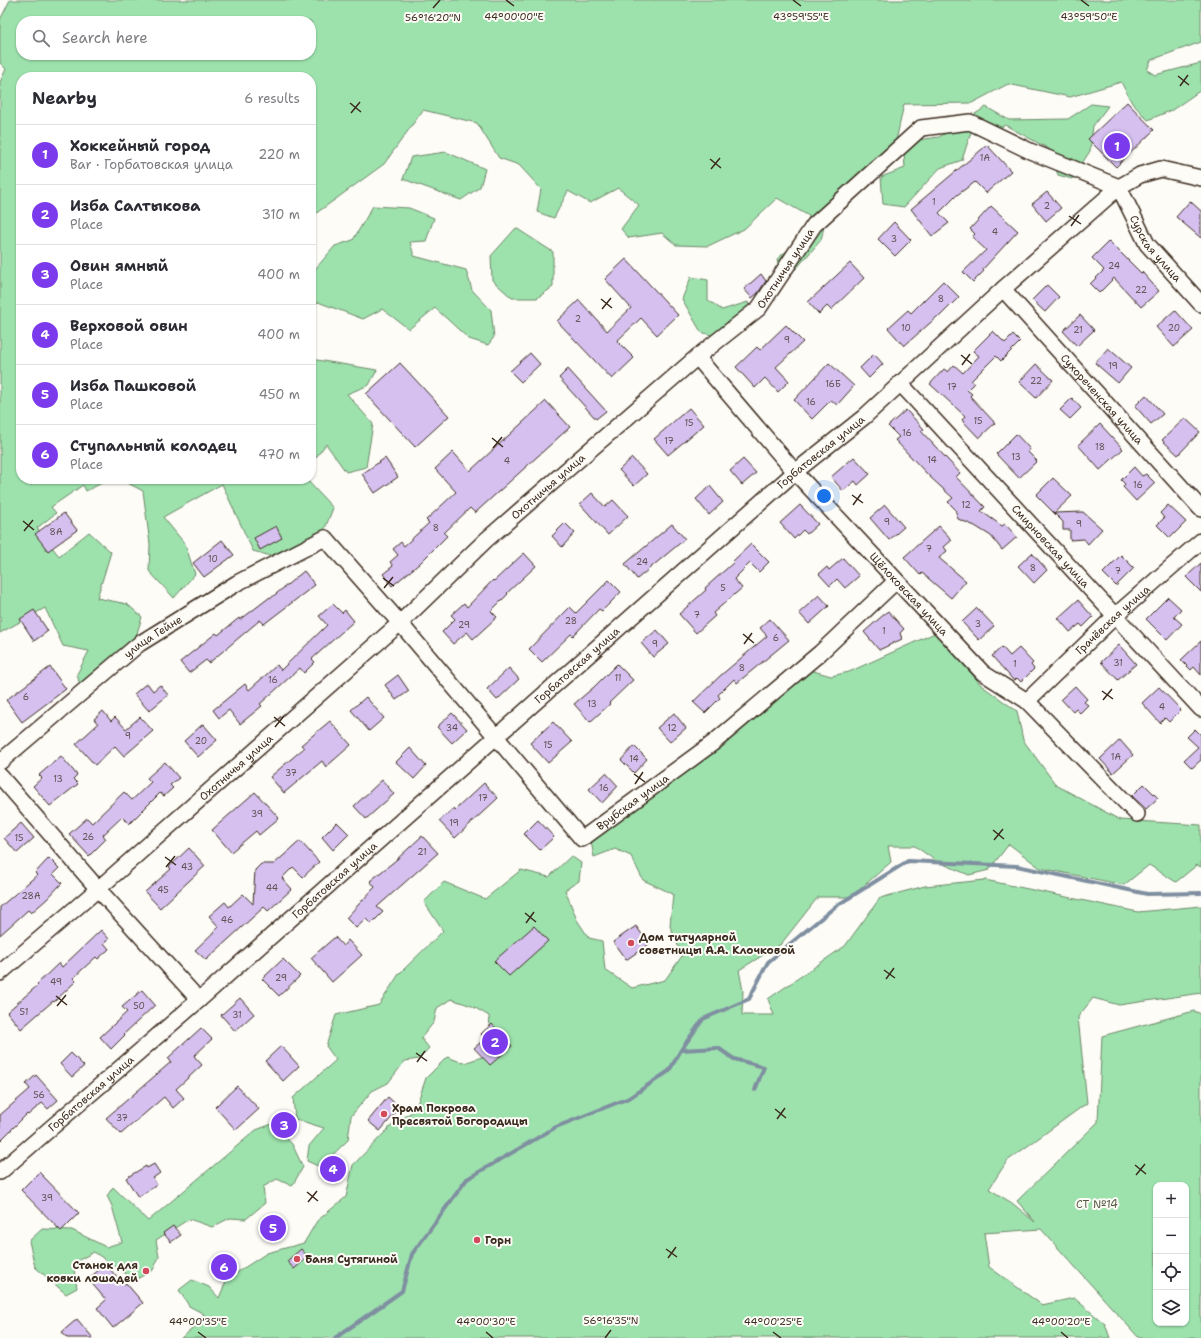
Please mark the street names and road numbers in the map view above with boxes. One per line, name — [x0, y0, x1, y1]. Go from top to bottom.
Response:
street label: Сурская улица — [1126, 212, 1185, 285]
street label: Охотничья улица — [753, 225, 817, 311]
street label: Сухореченская улица — [1057, 351, 1147, 448]
street label: Горбатовская улица — [774, 412, 868, 492]
street label: Охотничья улица — [508, 450, 588, 523]
street label: Смирновская улица — [1008, 501, 1093, 591]
street label: Щёлоковская улица — [866, 549, 952, 639]
street label: Грачёвская улица — [1072, 582, 1153, 658]
street label: улица Гейне — [120, 612, 185, 661]
street label: Горбатовская улица — [531, 623, 623, 707]
street label: Охотничья улица — [196, 731, 276, 804]
street label: Врубская улица — [593, 770, 672, 834]
street label: Горбатовская улица — [289, 838, 380, 922]
street label: Горбатовская улица — [45, 1052, 137, 1135]

